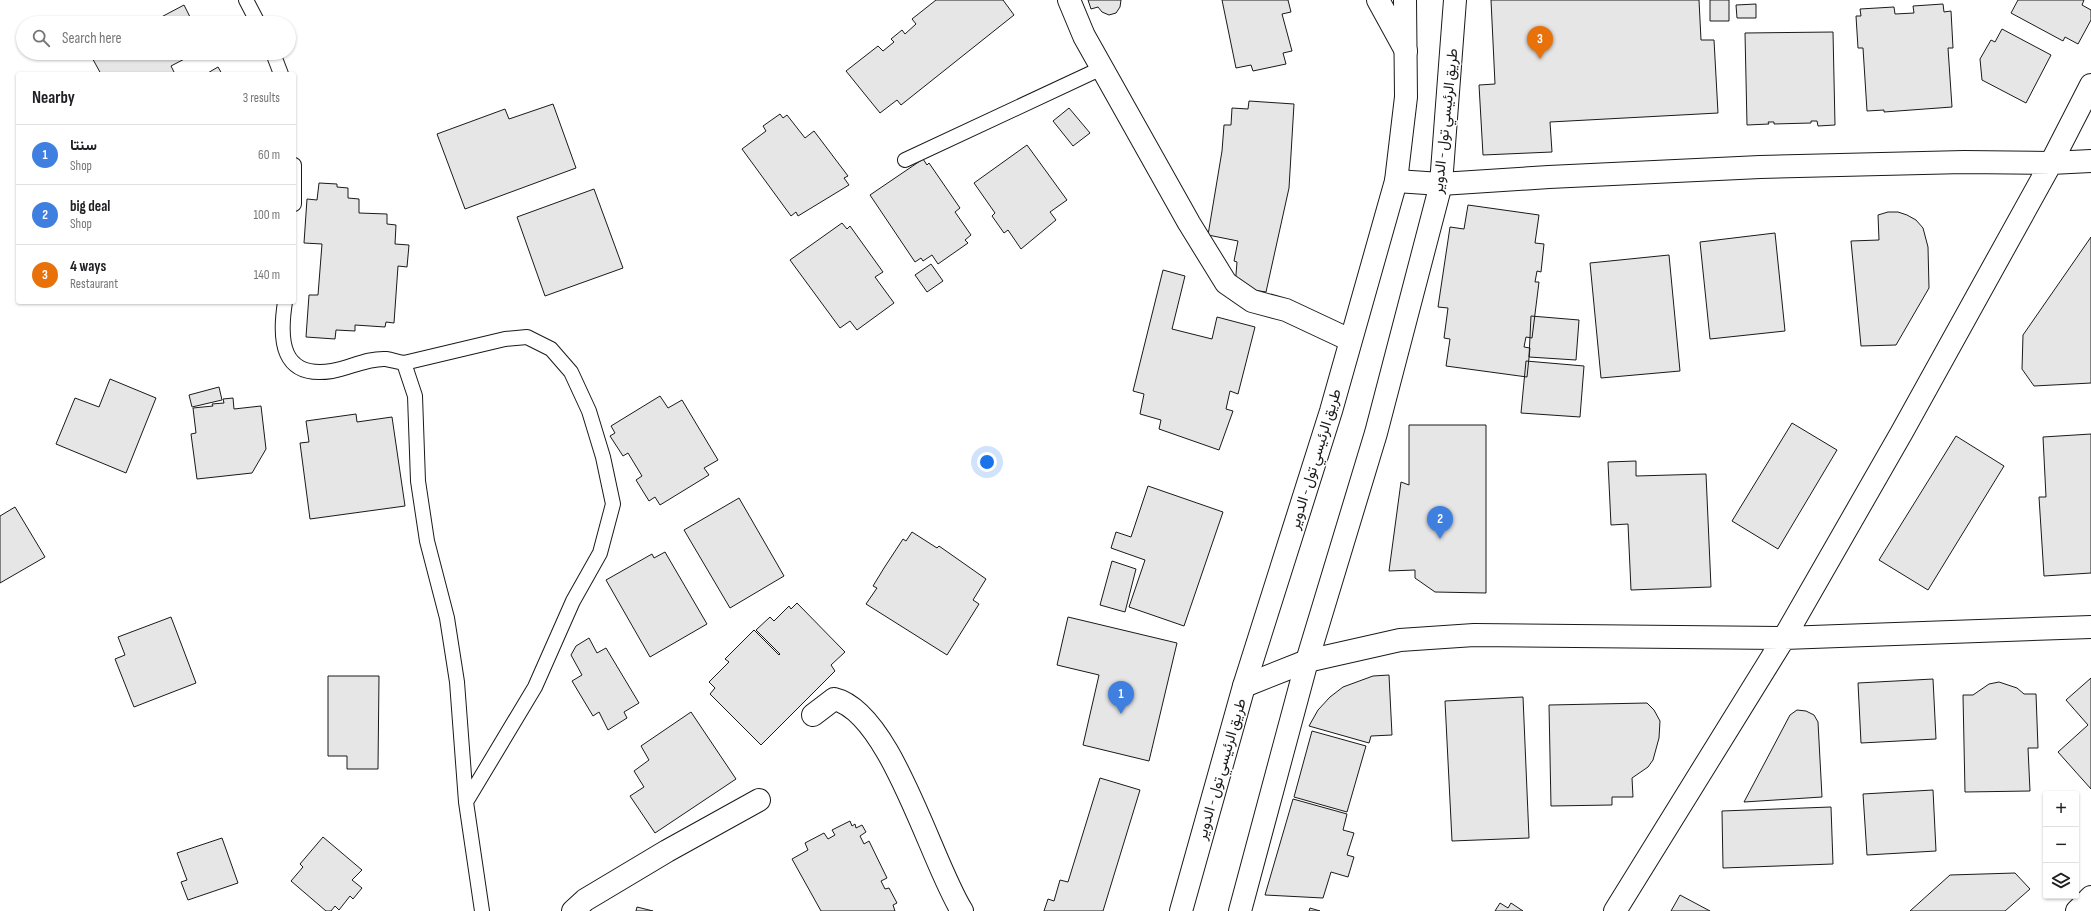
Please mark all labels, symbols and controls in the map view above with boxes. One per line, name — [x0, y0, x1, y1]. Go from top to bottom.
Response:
search box — [16, 16, 296, 60]
pin: 3 — [1527, 26, 1553, 59]
icon: search — [30, 27, 52, 49]
text: Search here — [62, 29, 122, 48]
street label: طريق الرئيسي تول - الدوير — [1428, 47, 1466, 196]
text: Nearby — [32, 88, 75, 108]
text: 3 results — [243, 90, 280, 106]
text: سنتا — [70, 136, 97, 155]
text: 1 — [42, 147, 48, 163]
text: 60 m — [258, 147, 280, 163]
text: Shop — [70, 158, 92, 174]
text: big deal — [70, 197, 110, 216]
text: 2 — [42, 207, 48, 223]
text: 100 m — [253, 207, 280, 223]
text: Shop — [70, 216, 92, 232]
text: 4 ways — [70, 257, 106, 276]
text: 3 — [42, 267, 48, 283]
text: 140 m — [254, 267, 280, 283]
text: Restaurant — [70, 276, 118, 292]
street label: طريق الرئيسي تول - الدوير — [1285, 386, 1349, 534]
your location — [977, 452, 997, 472]
pin: 2 — [1427, 506, 1453, 539]
pin: 1 — [1108, 681, 1134, 714]
street label: طريق الرئيسي تول - الدوير — [1192, 696, 1254, 844]
map controls — [2043, 791, 2079, 899]
button: + — [2043, 791, 2079, 827]
button: − — [2043, 827, 2079, 863]
button: layers — [2043, 863, 2079, 899]

